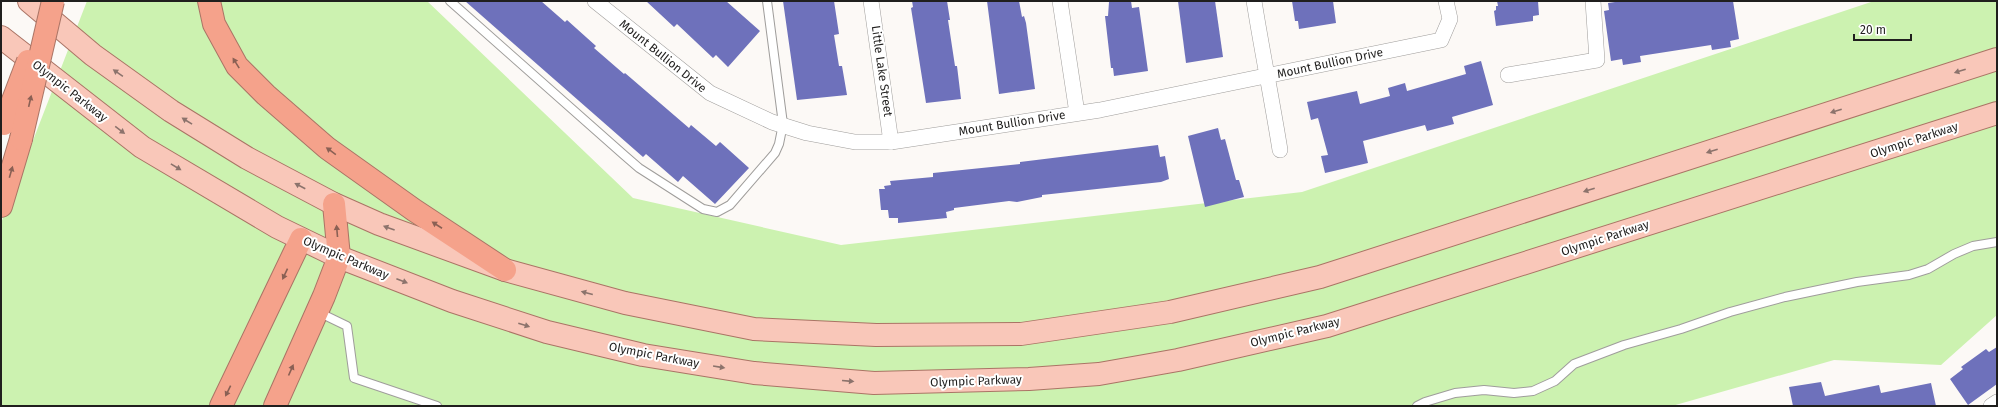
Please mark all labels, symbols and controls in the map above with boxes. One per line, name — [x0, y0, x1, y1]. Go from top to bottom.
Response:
scale bar — [1854, 16, 1911, 42]
street label: Mount Bullion Drive — [617, 17, 709, 95]
text: 20 m — [1860, 23, 1886, 37]
street label: Little Lake Street — [869, 25, 895, 118]
street label: Mount Bullion Drive — [1276, 45, 1384, 81]
street label: Olympic Parkway — [30, 57, 110, 125]
one-way arrow — [232, 57, 239, 69]
one-way arrow — [1954, 68, 1966, 74]
one-way arrow — [113, 69, 123, 77]
one-way arrow — [27, 94, 33, 107]
street label: Mount Bullion Drive — [958, 108, 1066, 138]
one-way arrow — [1830, 108, 1842, 114]
one-way arrow — [182, 117, 192, 125]
street label: Olympic Parkway — [1868, 119, 1960, 161]
one-way arrow — [114, 126, 125, 134]
one-way arrow — [325, 147, 336, 155]
one-way arrow — [1706, 148, 1718, 154]
one-way arrow — [170, 164, 182, 171]
one-way arrow — [8, 166, 14, 178]
one-way arrow — [294, 183, 305, 189]
one-way arrow — [1582, 188, 1594, 194]
street label: Olympic Parkway — [1559, 217, 1651, 259]
one-way arrow — [432, 221, 442, 229]
one-way arrow — [383, 224, 395, 230]
one-way arrow — [333, 225, 340, 237]
street label: Olympic Parkway — [301, 234, 391, 282]
one-way arrow — [282, 268, 288, 280]
one-way arrow — [396, 279, 408, 285]
one-way arrow — [581, 290, 593, 296]
street label: Olympic Parkway — [1249, 314, 1341, 350]
one-way arrow — [518, 322, 530, 328]
street label: Olympic Parkway — [608, 339, 700, 371]
one-way arrow — [288, 365, 294, 376]
one-way arrow — [713, 365, 725, 371]
street label: Olympic Parkway — [930, 372, 1022, 390]
one-way arrow — [842, 377, 854, 384]
one-way arrow — [225, 385, 231, 397]

